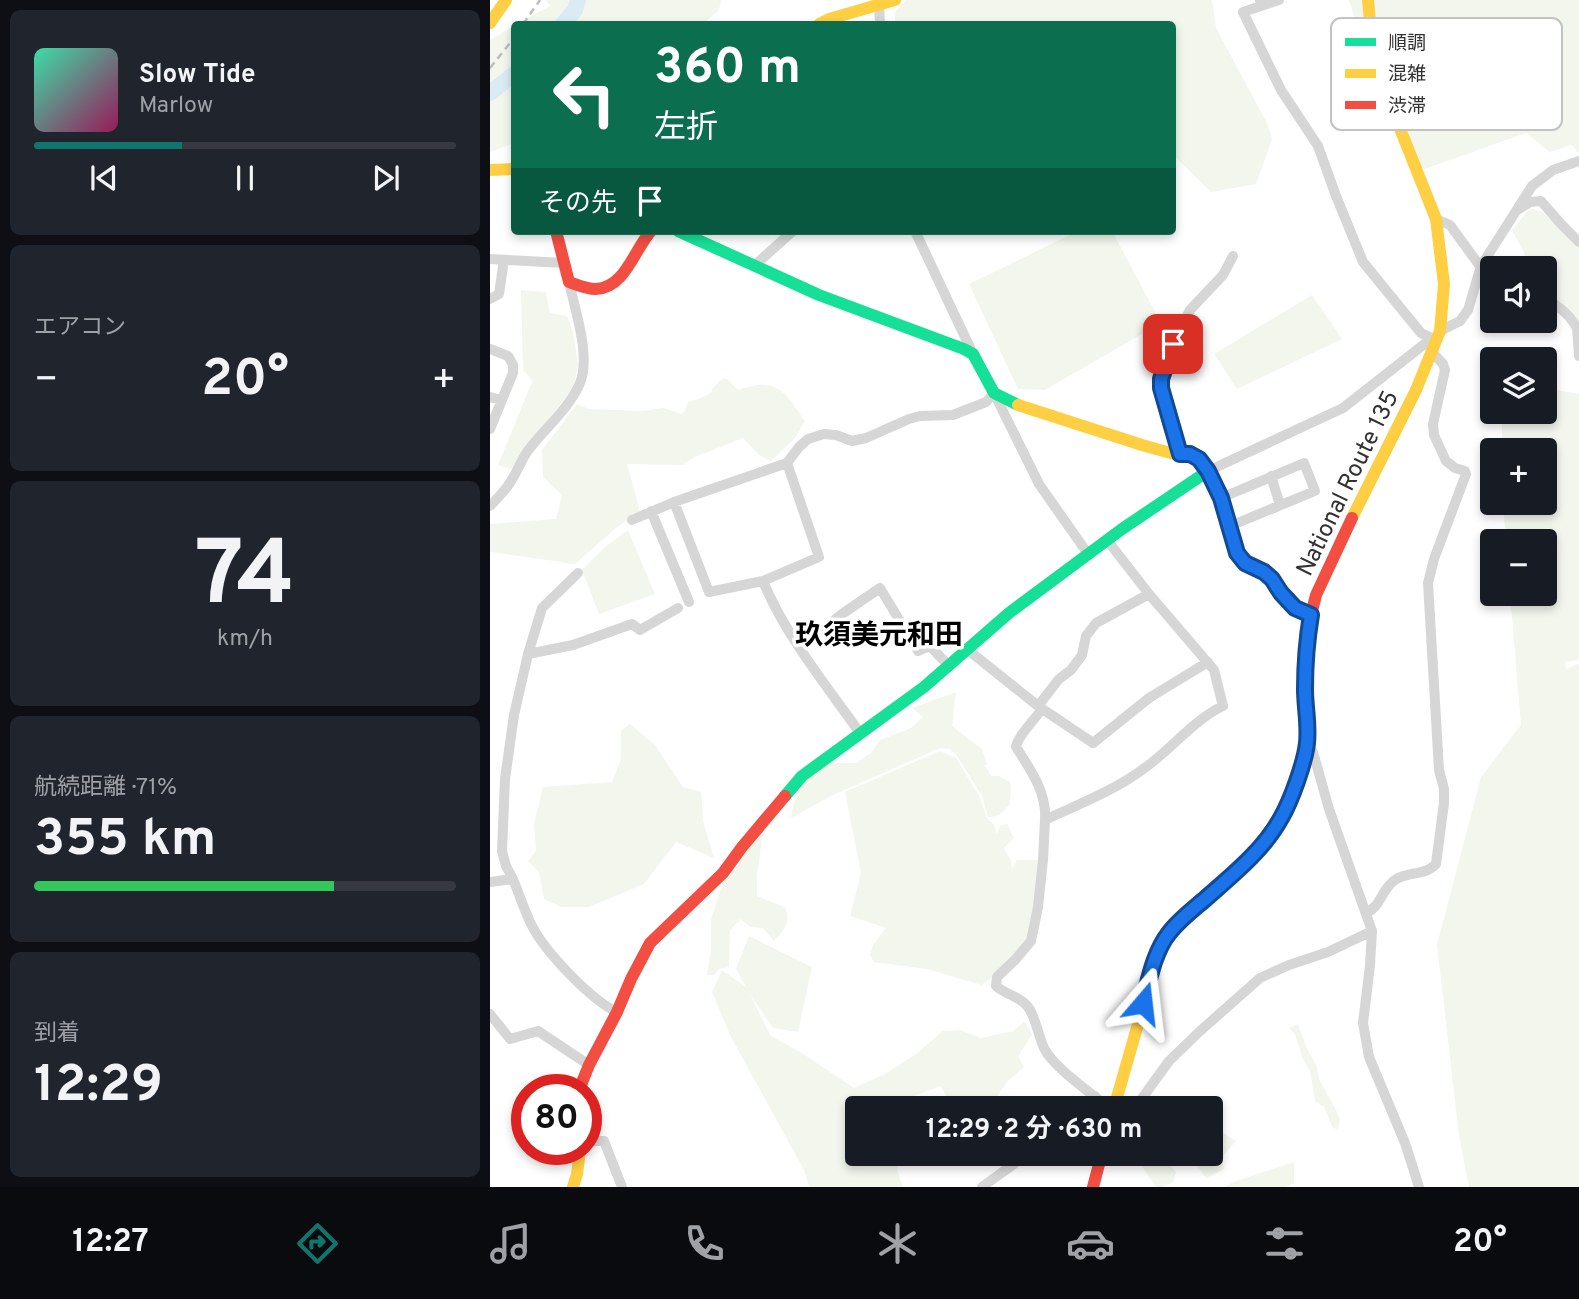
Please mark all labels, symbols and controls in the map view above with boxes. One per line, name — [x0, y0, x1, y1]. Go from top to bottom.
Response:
legend — [1331, 18, 1562, 130]
text: 順調 — [1388, 32, 1426, 56]
text: 360 m — [654, 39, 801, 101]
icon: left — [539, 49, 630, 140]
text: Slow Tide — [139, 59, 256, 92]
text: 混雑 — [1388, 63, 1426, 87]
text: Marlow — [139, 92, 213, 121]
text: 渋滞 — [1388, 95, 1426, 119]
text: 左折 — [654, 109, 718, 149]
icon: previous — [85, 159, 123, 197]
icon: pause — [226, 159, 264, 197]
icon: next — [367, 159, 405, 197]
icon: arrive — [631, 182, 669, 220]
text: その先 — [539, 188, 617, 221]
map controls — [1480, 256, 1557, 606]
button: sound — [1480, 256, 1557, 333]
text: エアコン — [34, 314, 126, 343]
pin — [1143, 314, 1203, 374]
icon: arrive — [1154, 325, 1192, 363]
button: layers — [1480, 347, 1557, 424]
text: 20° — [201, 348, 289, 414]
text: − — [34, 357, 59, 406]
text: + — [431, 357, 456, 406]
street label: National Route 135 — [1291, 386, 1407, 582]
button: + — [1480, 438, 1557, 515]
text: 74 — [195, 522, 295, 637]
button: − — [1480, 529, 1557, 606]
district label: 玖須美元和田 — [795, 619, 963, 655]
text: km/h — [217, 625, 273, 654]
text: 航続距離 · 71% — [34, 774, 177, 803]
text: 355 km — [34, 808, 216, 874]
position arrow — [1106, 966, 1180, 1040]
text: 到着 — [34, 1020, 80, 1049]
text: 12:29 — [34, 1054, 163, 1120]
speed limit sign: 80 — [511, 1074, 602, 1165]
text: 12:29 · 2 分 · 630 m — [926, 1114, 1142, 1147]
icon: directions — [293, 1219, 342, 1268]
icon: music — [486, 1219, 535, 1268]
icon: phone — [680, 1219, 729, 1268]
icon: climate — [873, 1219, 922, 1268]
icon: car — [1066, 1219, 1115, 1268]
icon: filters — [1260, 1219, 1309, 1268]
text: 12:27 — [72, 1223, 149, 1263]
text: 20° — [1453, 1223, 1507, 1263]

